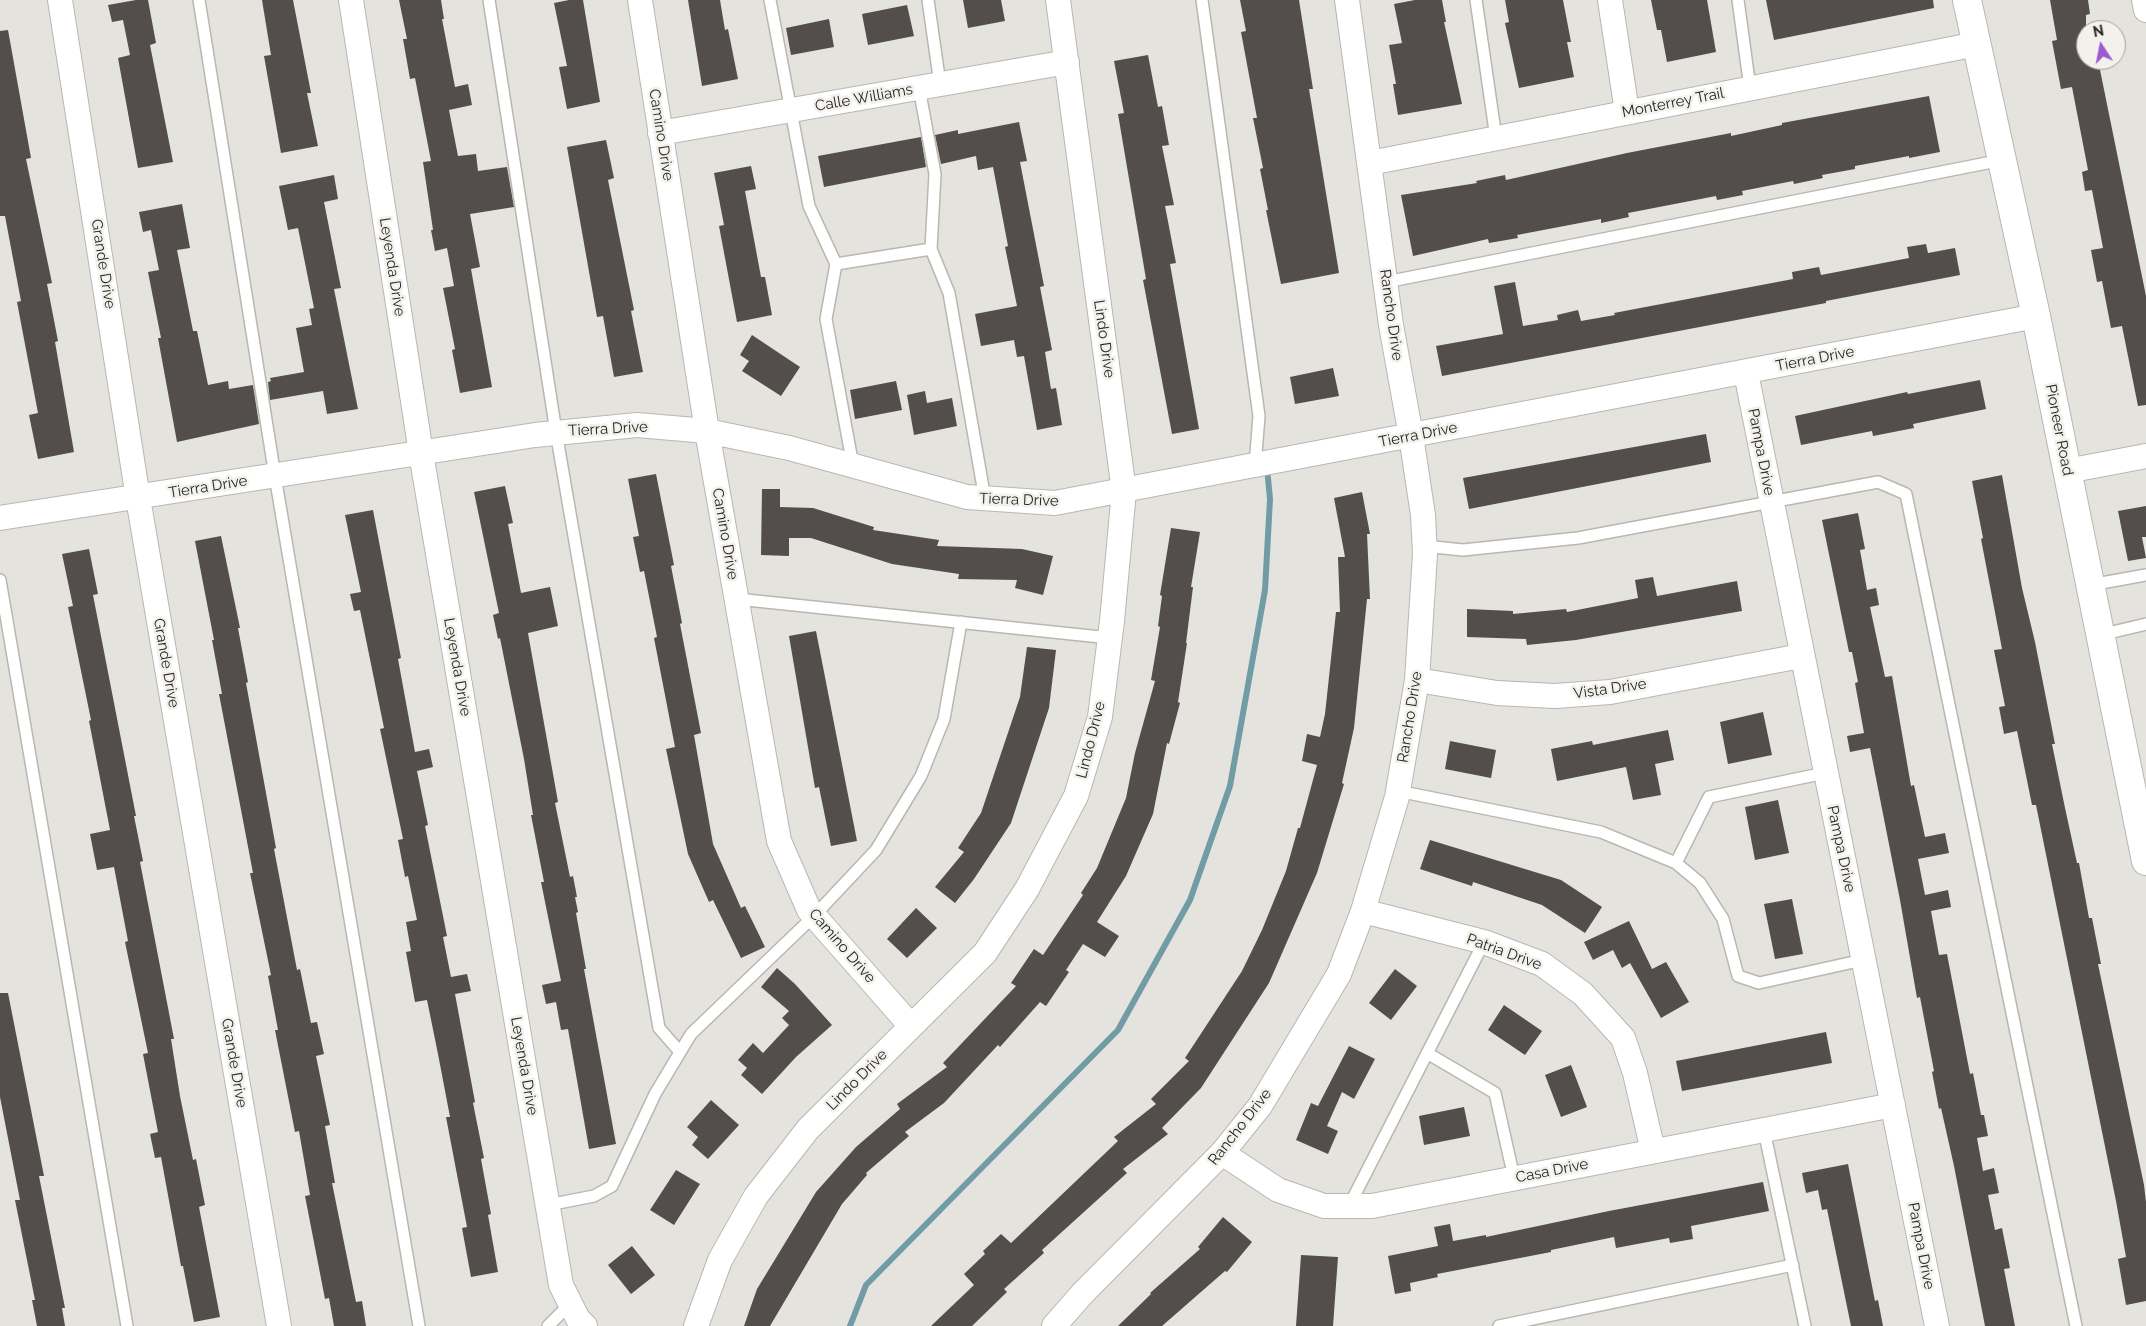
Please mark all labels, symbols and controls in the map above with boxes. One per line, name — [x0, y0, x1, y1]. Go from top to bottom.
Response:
north arrow — [2076, 20, 2126, 70]
text: N — [2092, 22, 2105, 40]
street label: Calle Williams — [814, 81, 914, 115]
street label: Monterrey Trail — [1620, 84, 1726, 122]
street label: Camino Drive — [645, 88, 677, 182]
street label: Leyenda Drive — [375, 216, 409, 318]
street label: Grande Drive — [87, 218, 119, 310]
street label: Rancho Drive — [1376, 268, 1406, 362]
street label: Lindo Drive — [1090, 299, 1118, 379]
street label: Tierra Drive — [1774, 343, 1856, 375]
street label: Pioneer Road — [2041, 383, 2077, 477]
street label: Pampa Drive — [1744, 407, 1778, 497]
street label: Tierra Drive — [568, 418, 648, 440]
street label: Tierra Drive — [1377, 419, 1459, 451]
street label: Tierra Drive — [167, 472, 249, 502]
street label: Camino Drive — [708, 487, 742, 581]
street label: Tierra Drive — [979, 490, 1059, 510]
street label: Leyenda Drive — [439, 616, 475, 718]
street label: Grande Drive — [149, 617, 183, 709]
street label: Rancho Drive — [1394, 670, 1426, 764]
street label: Vista Drive — [1572, 675, 1648, 703]
street label: Lindo Drive — [1073, 700, 1109, 780]
street label: Pampa Drive — [1823, 804, 1859, 894]
street label: Camino Drive — [805, 905, 879, 987]
street label: Patria Drive — [1464, 930, 1544, 974]
street label: Leyenda Drive — [506, 1015, 542, 1117]
street label: Grande Drive — [217, 1017, 251, 1109]
street label: Lindo Drive — [823, 1046, 891, 1114]
street label: Rancho Drive — [1205, 1085, 1275, 1169]
street label: Casa Drive — [1514, 1155, 1590, 1187]
street label: Pampa Drive — [1904, 1201, 1938, 1291]

